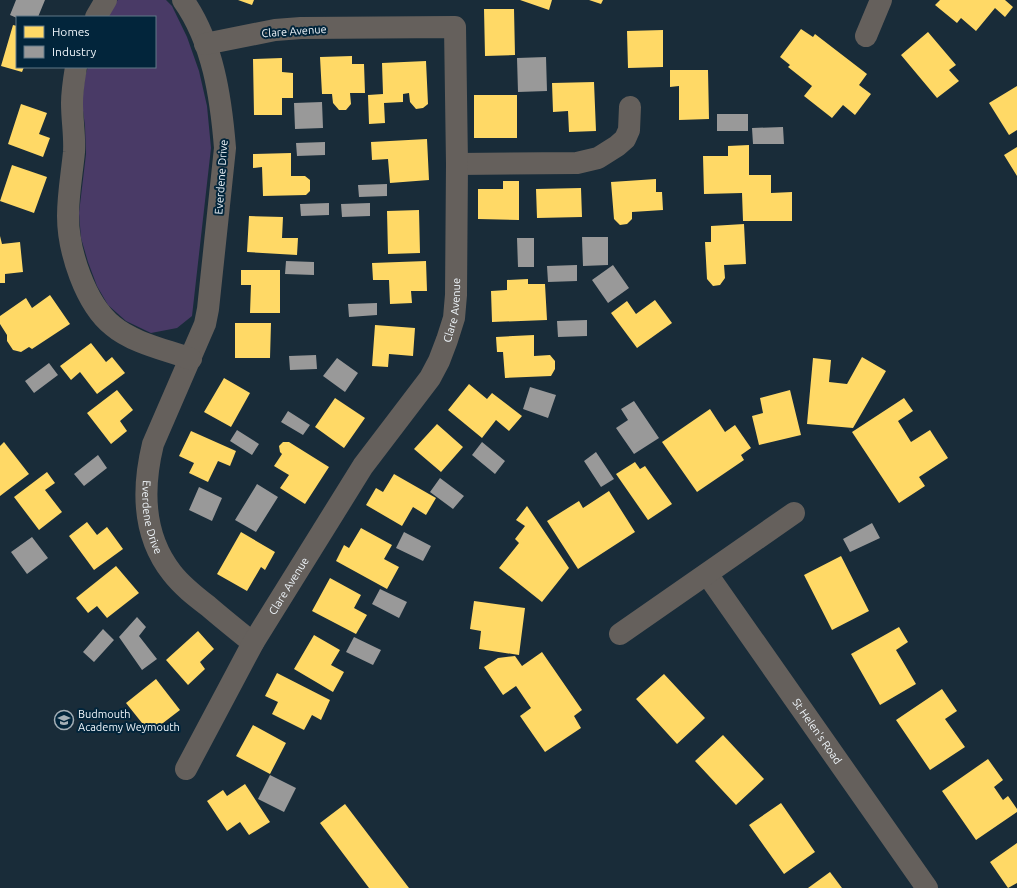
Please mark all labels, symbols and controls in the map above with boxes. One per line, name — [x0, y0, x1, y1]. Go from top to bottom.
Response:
legend — [16, 16, 156, 68]
street label: Clare Avenue — [261, 23, 327, 39]
text: Homes — [52, 25, 90, 38]
text: Industry — [52, 45, 97, 58]
street label: Everdene Drive — [212, 139, 230, 215]
street label: Clare Avenue — [441, 278, 462, 344]
street label: Everdene Drive — [140, 480, 165, 556]
street label: Clare Avenue — [266, 555, 311, 617]
street label: St Helen's Road — [790, 696, 844, 766]
place label: Budmouth Academy Weymouth — [78, 708, 180, 733]
school or university icon: Budmouth Academy Weymouth — [53, 709, 75, 731]

